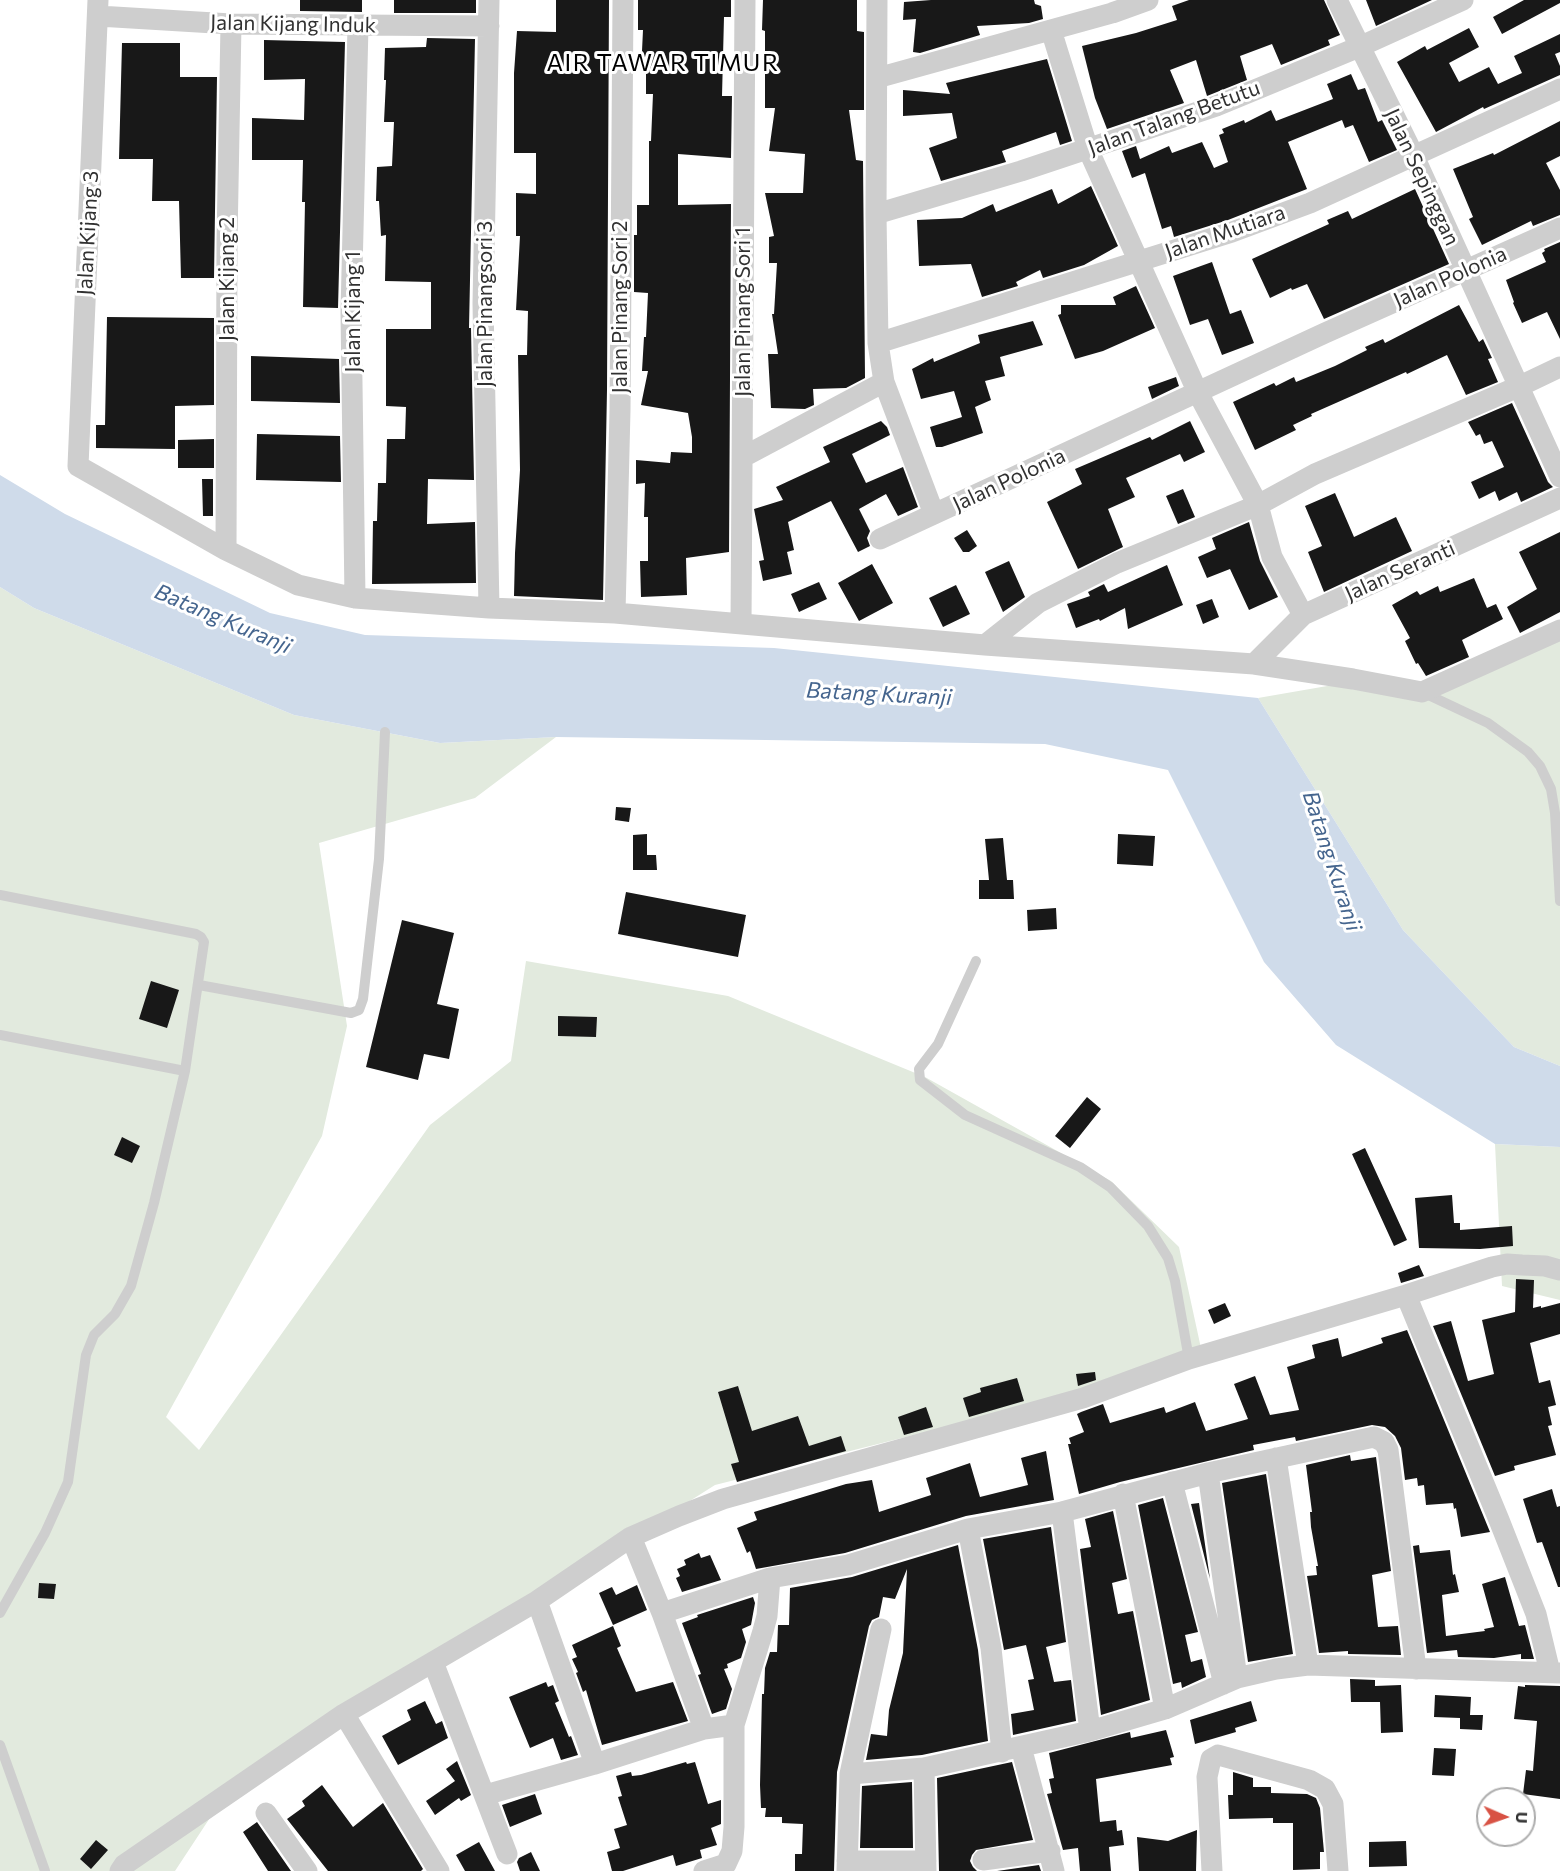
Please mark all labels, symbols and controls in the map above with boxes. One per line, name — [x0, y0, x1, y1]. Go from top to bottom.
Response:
street label: Jalan Kijang Induk — [210, 10, 376, 38]
district label: AIR TAWAR TIMUR — [547, 49, 779, 77]
street label: Jalan Talang Betutu — [1085, 75, 1263, 161]
street label: Jalan Sepinggan — [1379, 104, 1465, 250]
street label: Jalan Kijang 3 — [72, 170, 104, 296]
street label: Jalan Mutiara — [1162, 200, 1288, 264]
street label: Jalan Kijang 2 — [214, 217, 240, 341]
street label: Jalan Pinangsori 3 — [472, 221, 498, 387]
street label: Jalan Pinang Sori 2 — [607, 221, 633, 393]
street label: Jalan Pinang Sori 1 — [730, 227, 756, 397]
street label: Jalan Polonia — [1390, 241, 1510, 313]
street label: Jalan Kijang 1 — [340, 251, 366, 373]
street label: Jalan Polonia — [949, 443, 1069, 517]
street label: Jalan Seranti — [1341, 535, 1459, 607]
water label: Batang Kuranji — [151, 578, 295, 660]
water label: Batang Kuranji — [806, 677, 952, 711]
water label: Batang Kuranji — [1297, 788, 1367, 934]
north arrow — [1476, 1787, 1536, 1847]
text: U — [1513, 1811, 1532, 1824]

